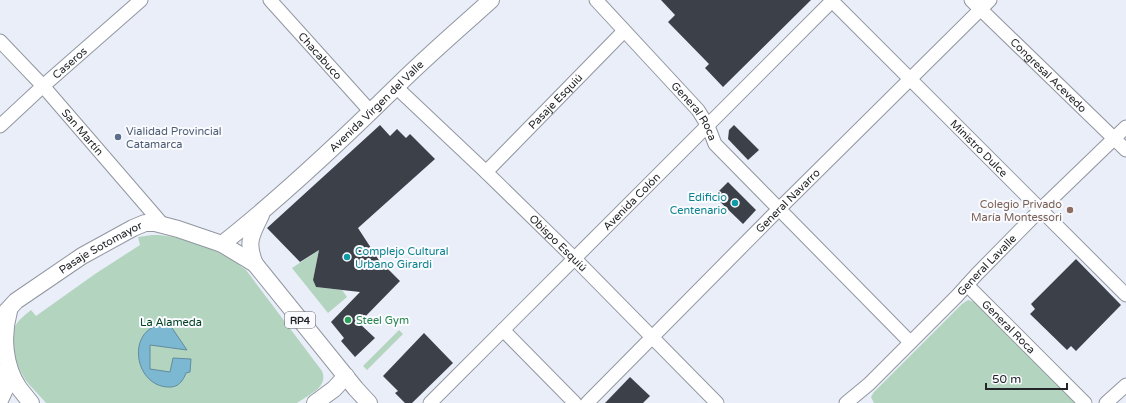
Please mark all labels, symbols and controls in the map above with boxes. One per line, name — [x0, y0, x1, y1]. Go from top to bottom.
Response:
street label: Chacabuco — [295, 30, 345, 82]
street label: Congresal Acevedo — [1007, 36, 1089, 115]
street label: Caseros — [50, 45, 90, 82]
street label: Avenida Virgen del Valle — [327, 58, 426, 155]
street label: Pasaje Esquiú — [526, 71, 585, 132]
street label: General Roca — [668, 79, 719, 143]
street label: San Martín — [59, 106, 106, 158]
street label: Ministro Dulce — [947, 117, 1010, 180]
place label: Vialidad Provincial Catamarca — [126, 125, 222, 151]
marker: Vialidad Provincial Catamarca — [113, 132, 123, 142]
street label: General Navarro — [753, 166, 823, 236]
street label: Avenida Colón — [601, 170, 663, 233]
place label: Edificio Centenario — [670, 191, 727, 217]
marker: Edificio Centenario — [730, 198, 740, 208]
place label: Colegio Privado María Montessori — [971, 198, 1062, 224]
marker: Colegio Privado María Montessori — [1065, 205, 1075, 215]
street label: Obispo Esquiú — [526, 212, 590, 274]
street label: Pasaje Sotomayor — [57, 219, 145, 277]
street label: General Lavalle — [955, 232, 1019, 299]
place label: Complejo Cultural Urbano Girardi — [355, 245, 449, 271]
marker: Complejo Cultural Urbano Girardi — [342, 252, 352, 262]
street label: General Roca — [979, 298, 1038, 356]
road number: RP4 — [285, 312, 315, 328]
place label: Steel Gym — [356, 314, 409, 327]
marker: Steel Gym — [343, 315, 353, 325]
park label: La Alameda — [140, 316, 202, 329]
scale bar — [986, 365, 1067, 391]
text: 50 m — [992, 372, 1021, 386]

